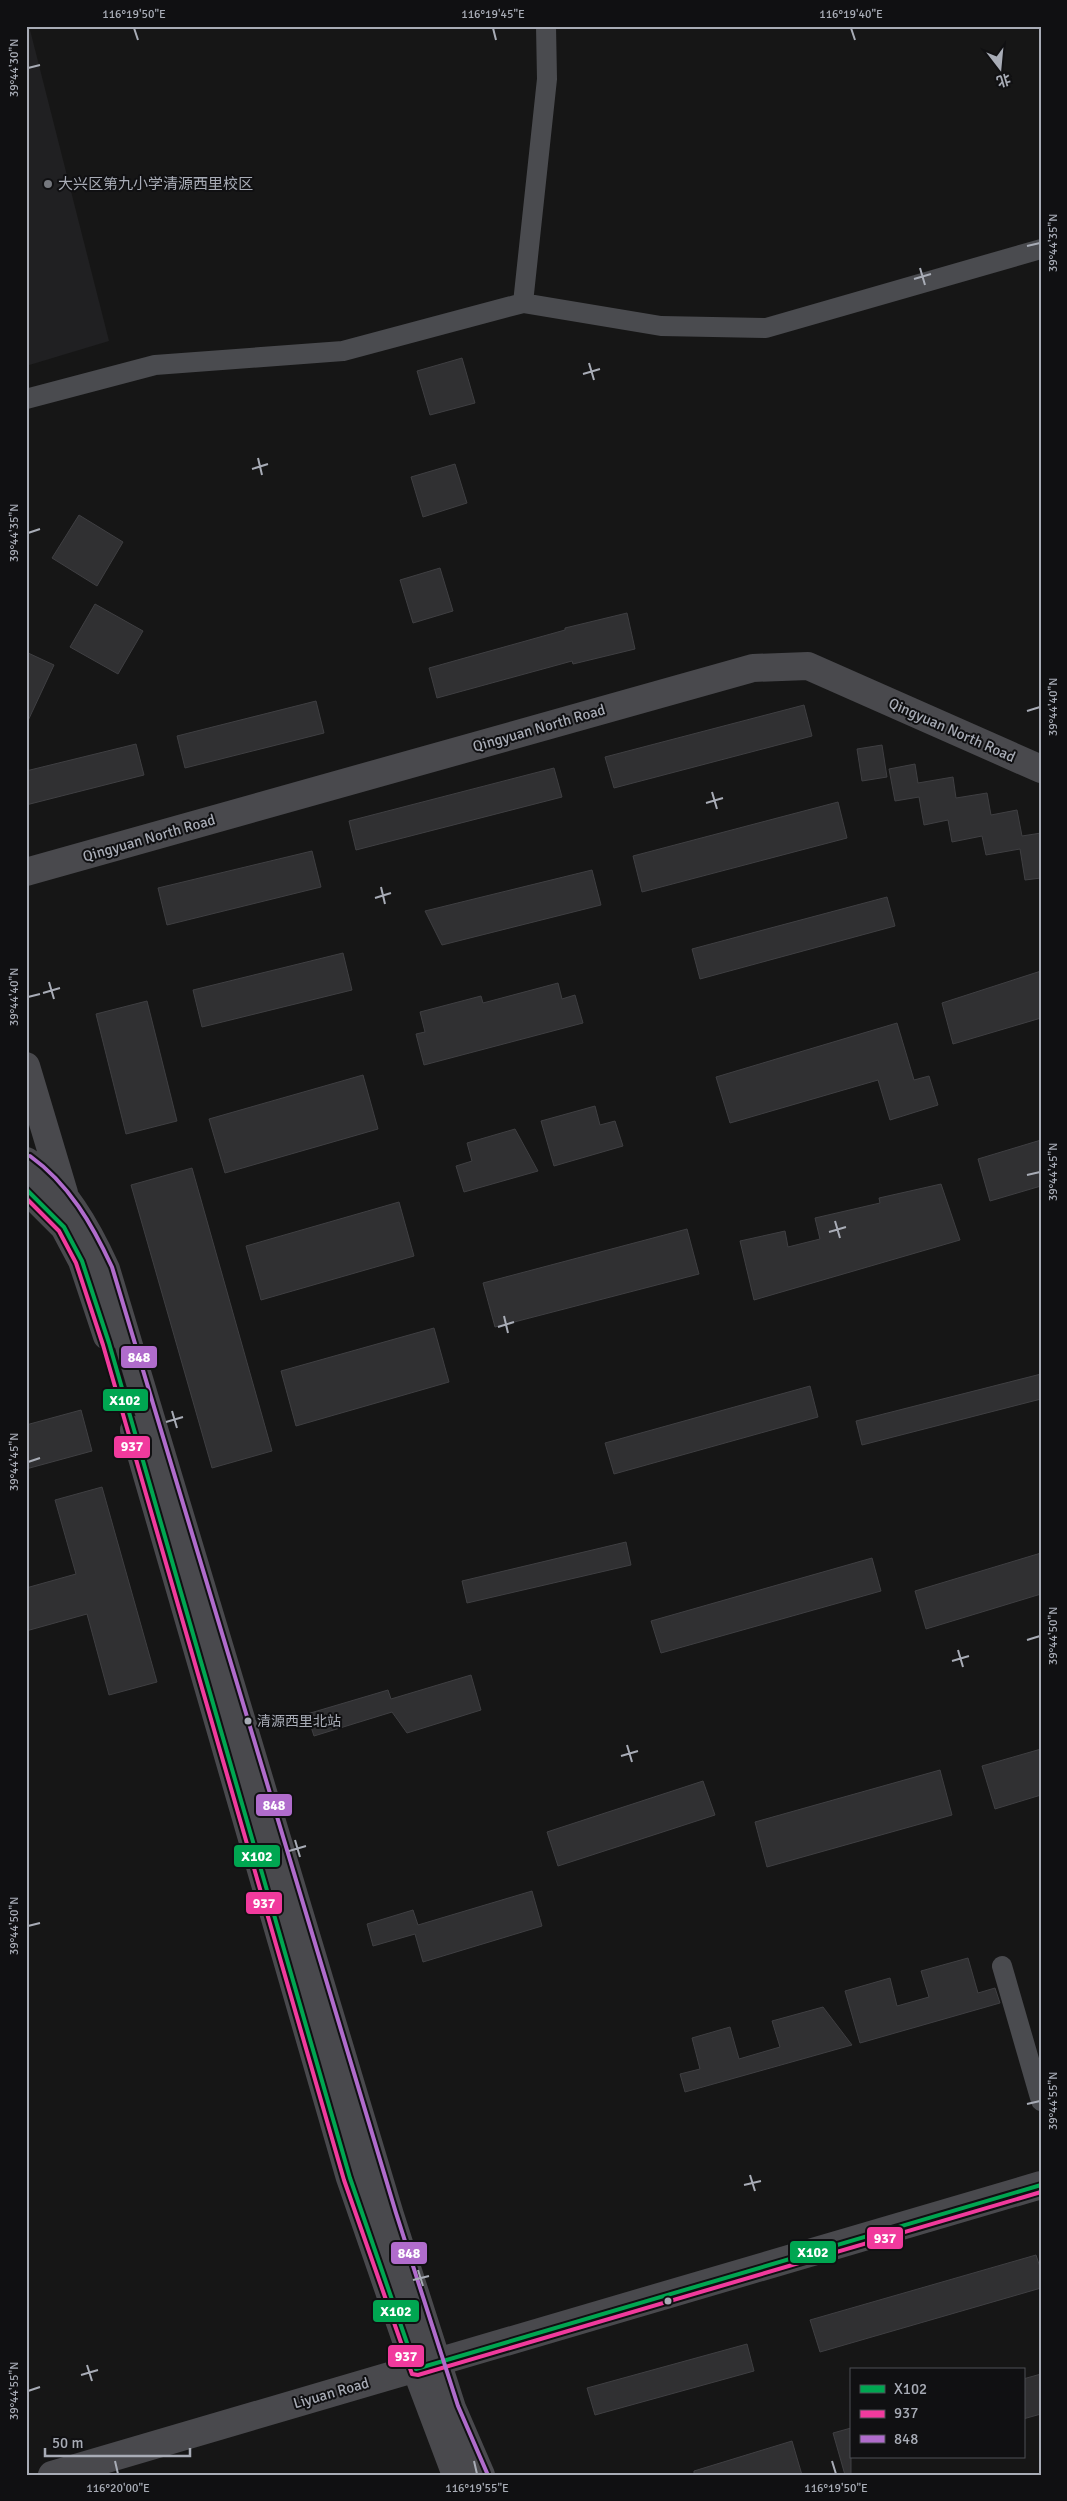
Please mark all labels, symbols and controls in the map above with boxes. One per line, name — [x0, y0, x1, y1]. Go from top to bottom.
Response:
text: 116°19'50"E — [102, 7, 166, 22]
text: 116°19'45"E — [461, 7, 525, 22]
text: 116°19'40"E — [819, 7, 883, 22]
text: 39°44'30"N — [7, 39, 22, 97]
north arrow — [974, 42, 1024, 92]
text: 北 — [994, 70, 1013, 90]
place label: 大兴区第九小学清源西里校区 — [58, 175, 253, 193]
marker: 大兴区第九小学清源西里校区 — [42, 178, 54, 190]
text: 39°44'35"N — [1046, 214, 1061, 272]
text: 39°44'35"N — [7, 504, 22, 562]
text: 39°44'40"N — [1046, 678, 1061, 736]
street label: Qingyuan North Road — [886, 694, 1018, 766]
street label: Qingyuan North Road — [471, 700, 607, 756]
street label: Qingyuan North Road — [81, 810, 217, 866]
text: 39°44'40"N — [7, 968, 22, 1026]
text: 39°44'45"N — [1046, 1143, 1061, 1201]
line badge: 848 — [120, 1345, 158, 1369]
text: 848 — [128, 1349, 151, 1366]
line badge: X102 — [102, 1388, 149, 1412]
text: X102 — [109, 1392, 141, 1409]
text: 39°44'45"N — [7, 1433, 22, 1491]
line badge: 937 — [113, 1435, 151, 1459]
text: 937 — [121, 1438, 144, 1455]
text: 39°44'50"N — [1046, 1607, 1061, 1665]
place label: 清源西里北站 — [257, 1713, 341, 1730]
marker: 清源西里北站 — [243, 1716, 253, 1726]
line badge: 848 — [255, 1793, 293, 1817]
text: 848 — [263, 1797, 286, 1814]
line badge: X102 — [233, 1844, 281, 1868]
text: X102 — [241, 1848, 273, 1865]
line badge: 937 — [245, 1891, 283, 1915]
text: 937 — [253, 1895, 276, 1912]
text: 39°44'50"N — [7, 1897, 22, 1955]
text: 39°44'55"N — [1046, 2072, 1061, 2130]
line badge: 937 — [866, 2226, 904, 2250]
text: 937 — [874, 2230, 897, 2247]
line badge: X102 — [789, 2240, 837, 2264]
line badge: 848 — [390, 2241, 428, 2265]
text: X102 — [797, 2244, 829, 2261]
text: 848 — [398, 2245, 421, 2262]
unlabelled marker — [663, 2296, 673, 2306]
line badge: X102 — [372, 2299, 420, 2323]
text: X102 — [380, 2303, 412, 2320]
line badge: 937 — [387, 2344, 425, 2368]
text: 937 — [395, 2348, 418, 2365]
text: 39°44'55"N — [7, 2362, 22, 2420]
legend — [850, 2368, 1024, 2458]
street label: Liyuan Road — [291, 2374, 371, 2412]
text: X102 — [894, 2380, 927, 2398]
text: 937 — [894, 2404, 918, 2422]
scale bar — [45, 2426, 190, 2458]
text: 848 — [894, 2430, 918, 2448]
text: 50 m — [52, 2434, 83, 2452]
text: 116°20'00"E — [86, 2481, 150, 2496]
text: 116°19'55"E — [445, 2481, 509, 2496]
text: 116°19'50"E — [804, 2481, 868, 2496]

